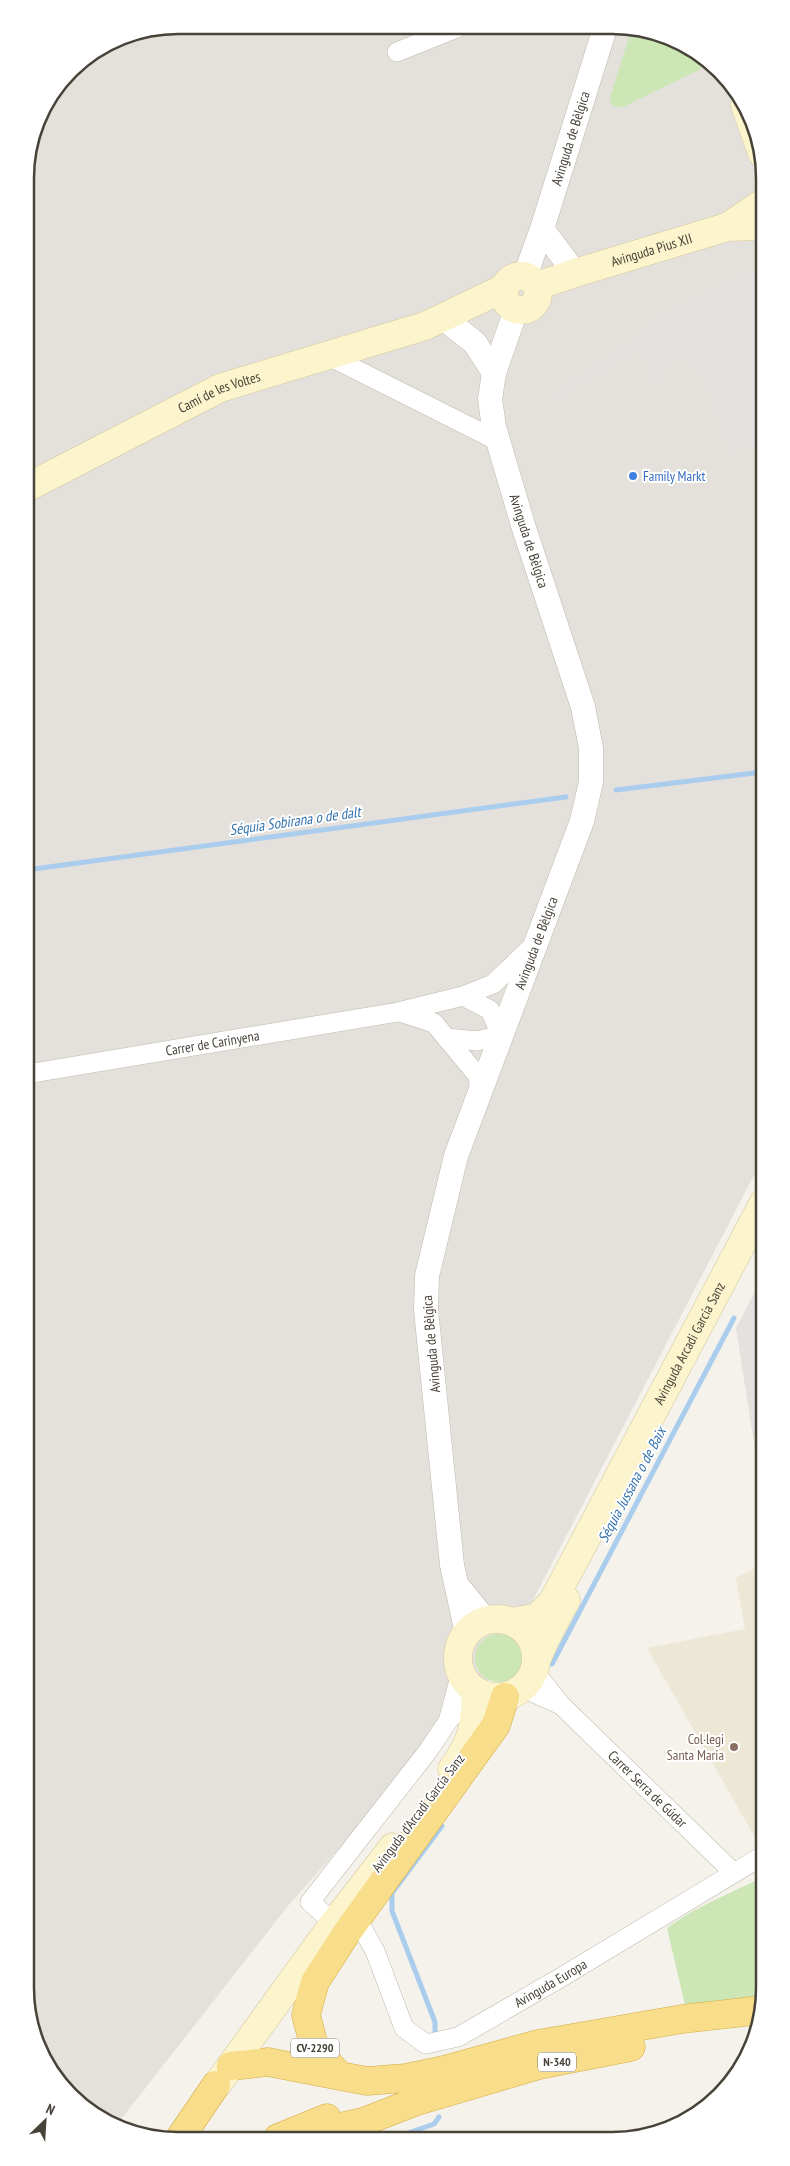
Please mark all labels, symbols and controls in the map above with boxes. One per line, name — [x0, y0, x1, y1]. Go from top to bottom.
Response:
street label: Avinguda de Bèlgica — [547, 89, 594, 188]
street label: Avinguda Pius XII — [609, 229, 694, 271]
street label: Camí de les Voltes — [175, 367, 263, 417]
place label: Family Markt — [643, 467, 705, 485]
marker: Family Markt — [627, 470, 639, 482]
street label: Avinguda de Bèlgica — [505, 492, 553, 590]
water label: Séquia Sobirana o de dalt — [228, 802, 364, 839]
street label: Avinguda de Bèlgica — [510, 894, 562, 992]
street label: Carrer de Carinyena — [164, 1026, 261, 1060]
street label: Avinguda Arcadi García Sanz — [650, 1279, 729, 1408]
street label: Avinguda de Bèlgica — [418, 1295, 444, 1393]
water label: Séquia Jussana o de Baix — [593, 1422, 671, 1546]
place label: Col·legi Santa Maria — [667, 1730, 724, 1764]
marker: Col·legi Santa Maria — [728, 1741, 740, 1753]
street label: Carrer Serra de Gúdar — [604, 1746, 691, 1832]
street label: Avinguda d'Arcadi García Sanz — [368, 1750, 468, 1876]
street label: Avinguda Europa — [511, 1955, 590, 2012]
road number: CV-2290 — [291, 2039, 339, 2058]
road number: N-340 — [538, 2052, 576, 2072]
north arrow — [20, 2096, 70, 2146]
text: N — [43, 2099, 58, 2119]

